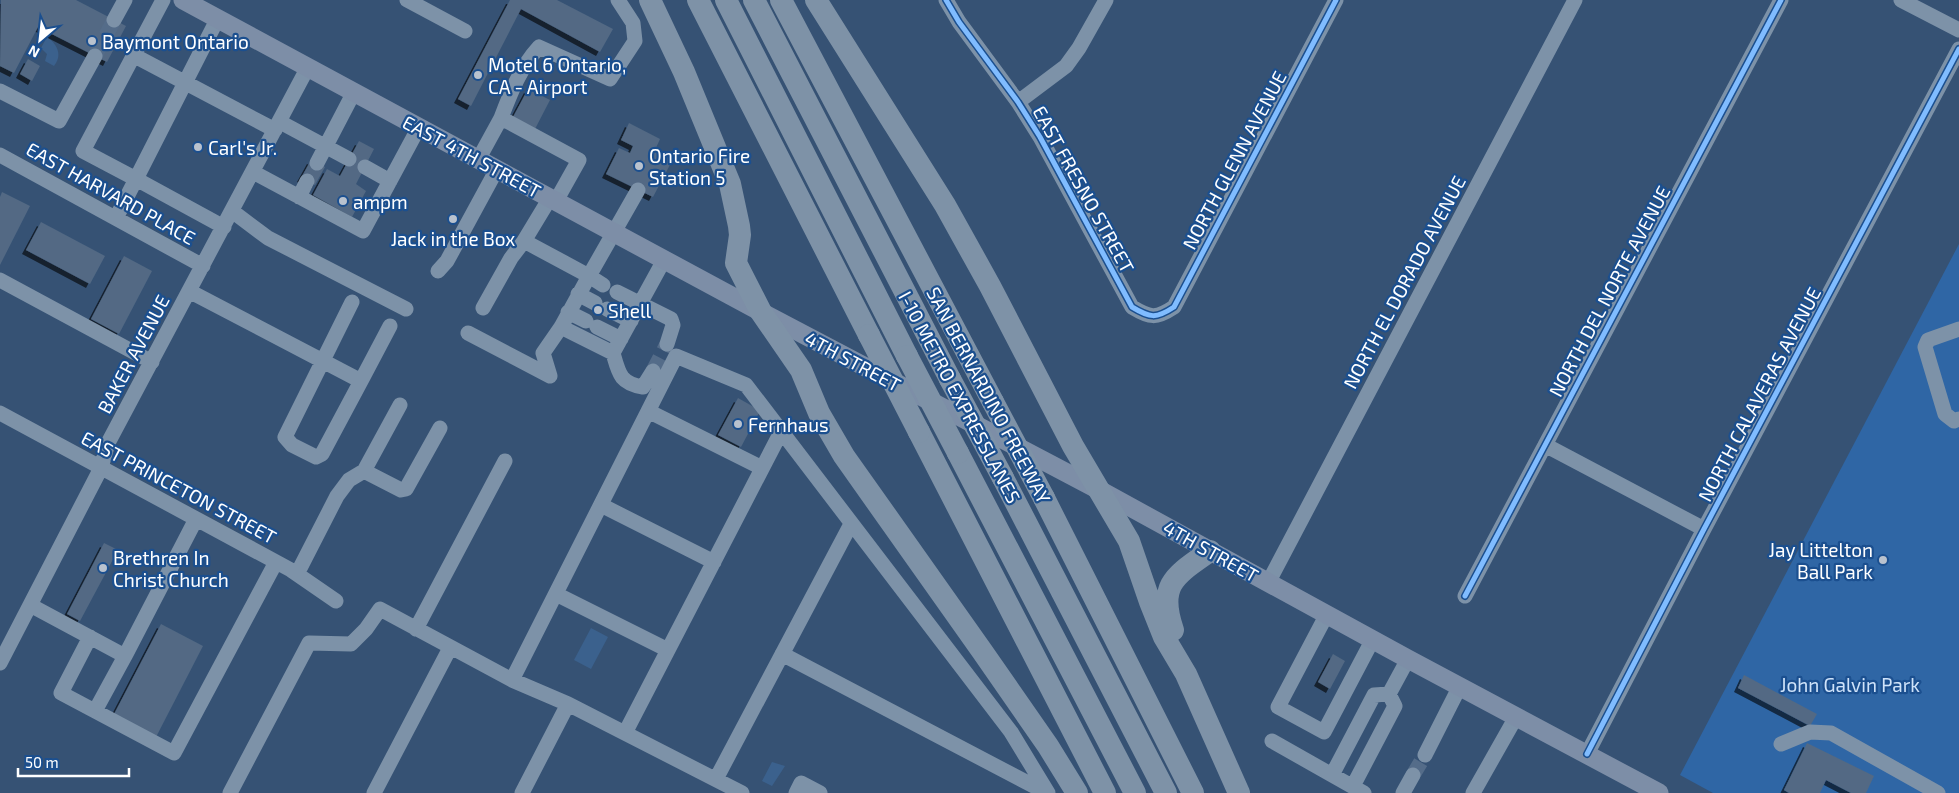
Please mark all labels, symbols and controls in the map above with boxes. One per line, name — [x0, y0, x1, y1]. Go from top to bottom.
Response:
north arrow — [15, 15, 65, 65]
place label: Baymont Ontario — [102, 30, 249, 53]
marker: Baymont Ontario — [86, 35, 98, 47]
text: N — [25, 42, 42, 62]
place label: Motel 6 Ontario, CA - Airport — [488, 53, 626, 98]
street label: NORTH GLENN AVENUE — [1177, 67, 1291, 253]
marker: Motel 6 Ontario, CA - Airport — [472, 69, 484, 81]
street label: EAST FRESNO STREET — [1029, 102, 1139, 276]
street label: EAST 4TH STREET — [399, 110, 545, 202]
place label: Carl's Jr. — [208, 136, 277, 159]
street label: EAST HARVARD PLACE — [22, 137, 200, 249]
marker: Carl's Jr. — [192, 141, 204, 153]
place label: Ontario Fire Station 5 — [649, 144, 750, 189]
marker: Ontario Fire Station 5 — [633, 160, 645, 172]
street label: NORTH EL DORADO AVENUE — [1338, 172, 1470, 392]
street label: NORTH DEL NORTE AVENUE — [1544, 182, 1674, 400]
place label: ampm — [353, 190, 408, 213]
marker: ampm — [337, 195, 349, 207]
marker: Jack in the Box — [447, 213, 459, 225]
place label: Jack in the Box — [391, 227, 515, 250]
street label: SAN BERNARDINO FREEWAY — [922, 283, 1056, 507]
street label: NORTH CALAVERAS AVENUE — [1693, 283, 1825, 505]
street label: I-10 METRO EXPRESSLANES — [894, 287, 1026, 507]
street label: BAKER AVENUE — [92, 291, 174, 417]
place label: Shell — [608, 299, 652, 322]
marker: Shell — [592, 304, 604, 316]
street label: 4TH STREET — [801, 326, 905, 396]
place label: Fernhaus — [748, 413, 829, 436]
marker: Fernhaus — [732, 418, 744, 430]
street label: EAST PRINCETON STREET — [78, 426, 280, 548]
street label: 4TH STREET — [1159, 515, 1263, 587]
place label: Jay Littelton Ball Park — [1768, 538, 1873, 583]
place label: Brethren In Christ Church — [113, 546, 229, 591]
marker: Jay Littelton Ball Park — [1877, 554, 1889, 566]
marker: Brethren In Christ Church — [97, 562, 109, 574]
park label: John Galvin Park — [1780, 673, 1920, 696]
scale bar — [18, 746, 129, 778]
text: 50 m — [25, 753, 59, 771]

